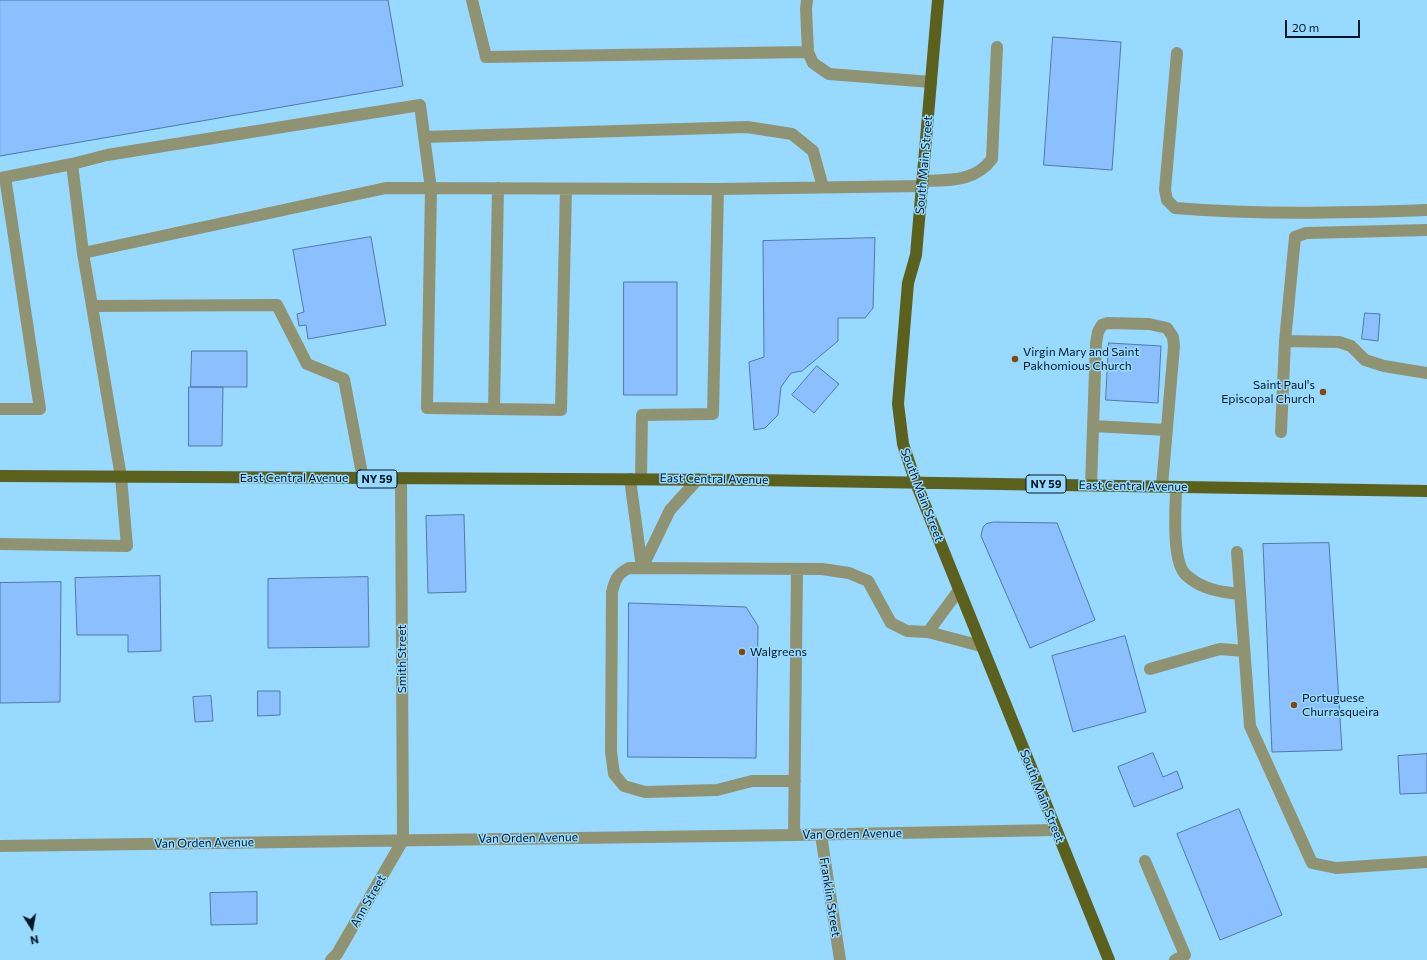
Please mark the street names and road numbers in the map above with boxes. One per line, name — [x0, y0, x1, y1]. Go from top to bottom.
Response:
street label: South Main Street — [913, 115, 935, 215]
street label: South Main Street — [898, 446, 946, 544]
road number: NY 59 — [357, 470, 397, 488]
street label: East Central Avenue — [240, 471, 348, 485]
street label: East Central Avenue — [660, 471, 768, 487]
road number: NY 59 — [1026, 475, 1066, 493]
street label: East Central Avenue — [1079, 478, 1187, 494]
street label: Smith Street — [395, 625, 409, 693]
street label: South Main Street — [1017, 747, 1067, 845]
street label: Van Orden Avenue — [802, 826, 902, 842]
street label: Van Orden Avenue — [478, 830, 578, 846]
street label: Van Orden Avenue — [154, 835, 254, 851]
street label: Franklin Street — [817, 856, 843, 938]
street label: Ann Street — [347, 872, 389, 930]

